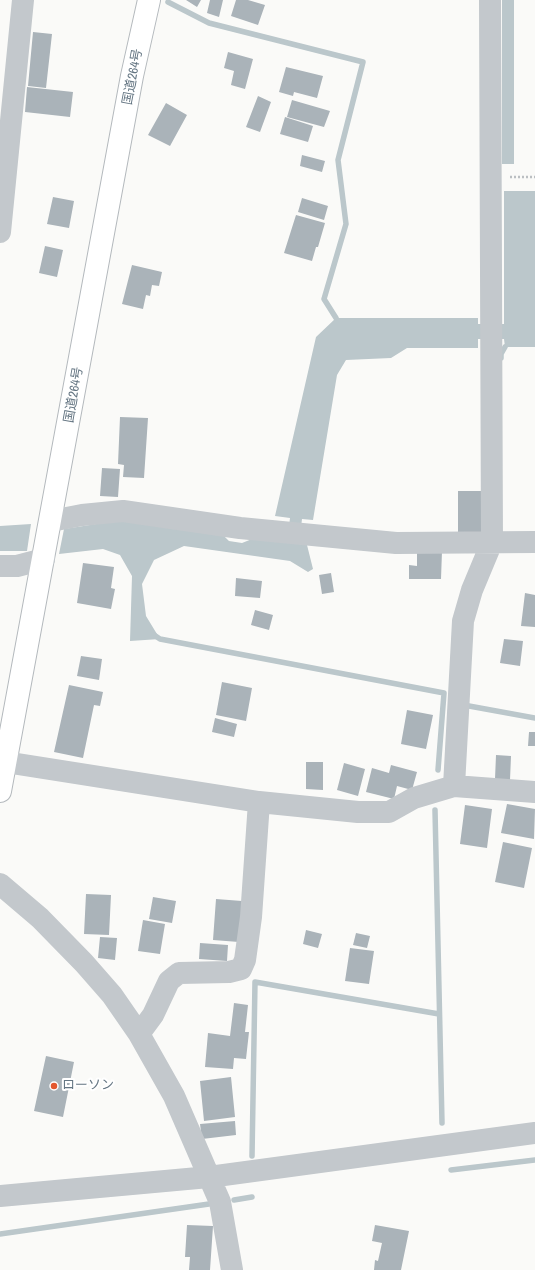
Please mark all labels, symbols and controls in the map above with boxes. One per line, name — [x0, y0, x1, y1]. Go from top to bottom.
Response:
street label: 国道264号 — [120, 48, 146, 106]
street label: 国道264号 — [61, 366, 87, 424]
place label: ローソン — [62, 1078, 114, 1094]
marker: ローソン — [49, 1081, 59, 1091]

